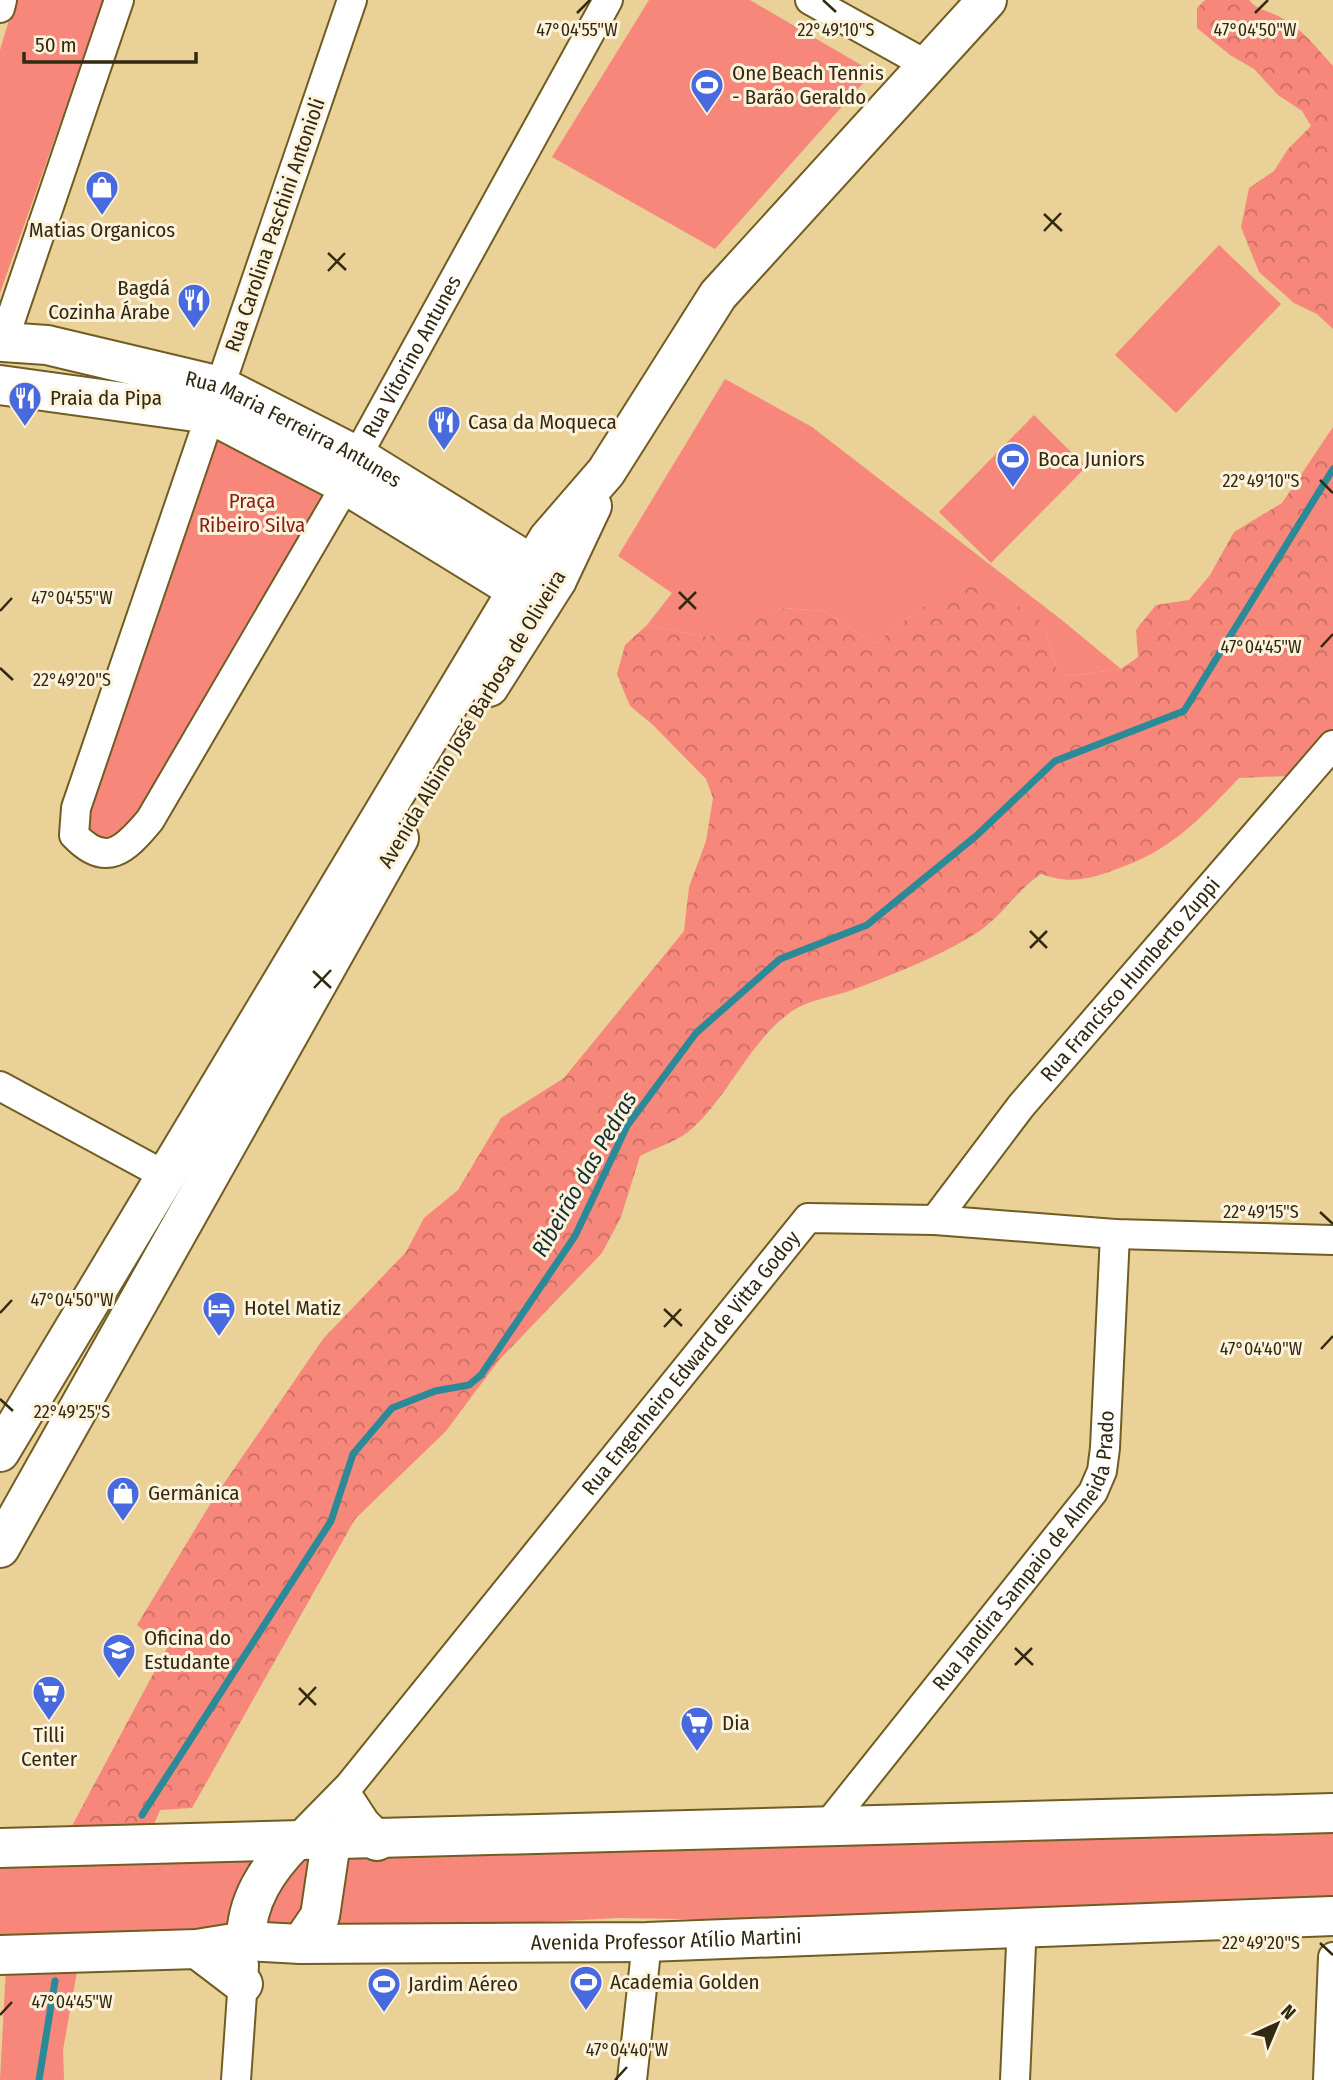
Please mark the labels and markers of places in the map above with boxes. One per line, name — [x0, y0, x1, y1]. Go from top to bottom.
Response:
place label: One Beach Tennis - Barão Geraldo — [732, 60, 884, 110]
sports icon: One Beach Tennis - Barão Geraldo — [688, 66, 726, 115]
shop icon: Matias Organicos — [83, 168, 121, 217]
place label: Matias Organicos — [29, 217, 175, 243]
place label: Bagdá Cozinha Árabe — [48, 275, 170, 325]
restaurant icon: Bagdá Cozinha Árabe — [175, 281, 213, 330]
restaurant icon: Praia da Pipa — [6, 379, 44, 428]
place label: Praia da Pipa — [50, 385, 162, 411]
restaurant icon: Casa da Moqueca — [425, 403, 463, 452]
place label: Casa da Moqueca — [468, 409, 617, 435]
sports icon: Boca Juniors — [994, 440, 1032, 489]
place label: Boca Juniors — [1038, 446, 1145, 472]
hotel icon: Hotel Matiz — [200, 1289, 238, 1338]
place label: Hotel Matiz — [244, 1295, 341, 1321]
shop icon: Germânica — [104, 1474, 142, 1523]
place label: Germânica — [148, 1480, 240, 1506]
place label: Oficina do Estudante — [144, 1625, 231, 1675]
school or university icon: Oficina do Estudante — [100, 1631, 138, 1680]
supermarket icon: Tilli Center — [30, 1673, 68, 1722]
supermarket icon: Dia — [678, 1704, 716, 1753]
place label: Dia — [722, 1710, 750, 1736]
place label: Tilli Center — [21, 1722, 78, 1772]
sports icon: Academia Golden — [567, 1963, 605, 2012]
sports icon: Jardim Aéreo — [365, 1965, 403, 2014]
place label: Academia Golden — [610, 1969, 760, 1995]
place label: Jardim Aéreo — [408, 1971, 518, 1997]

